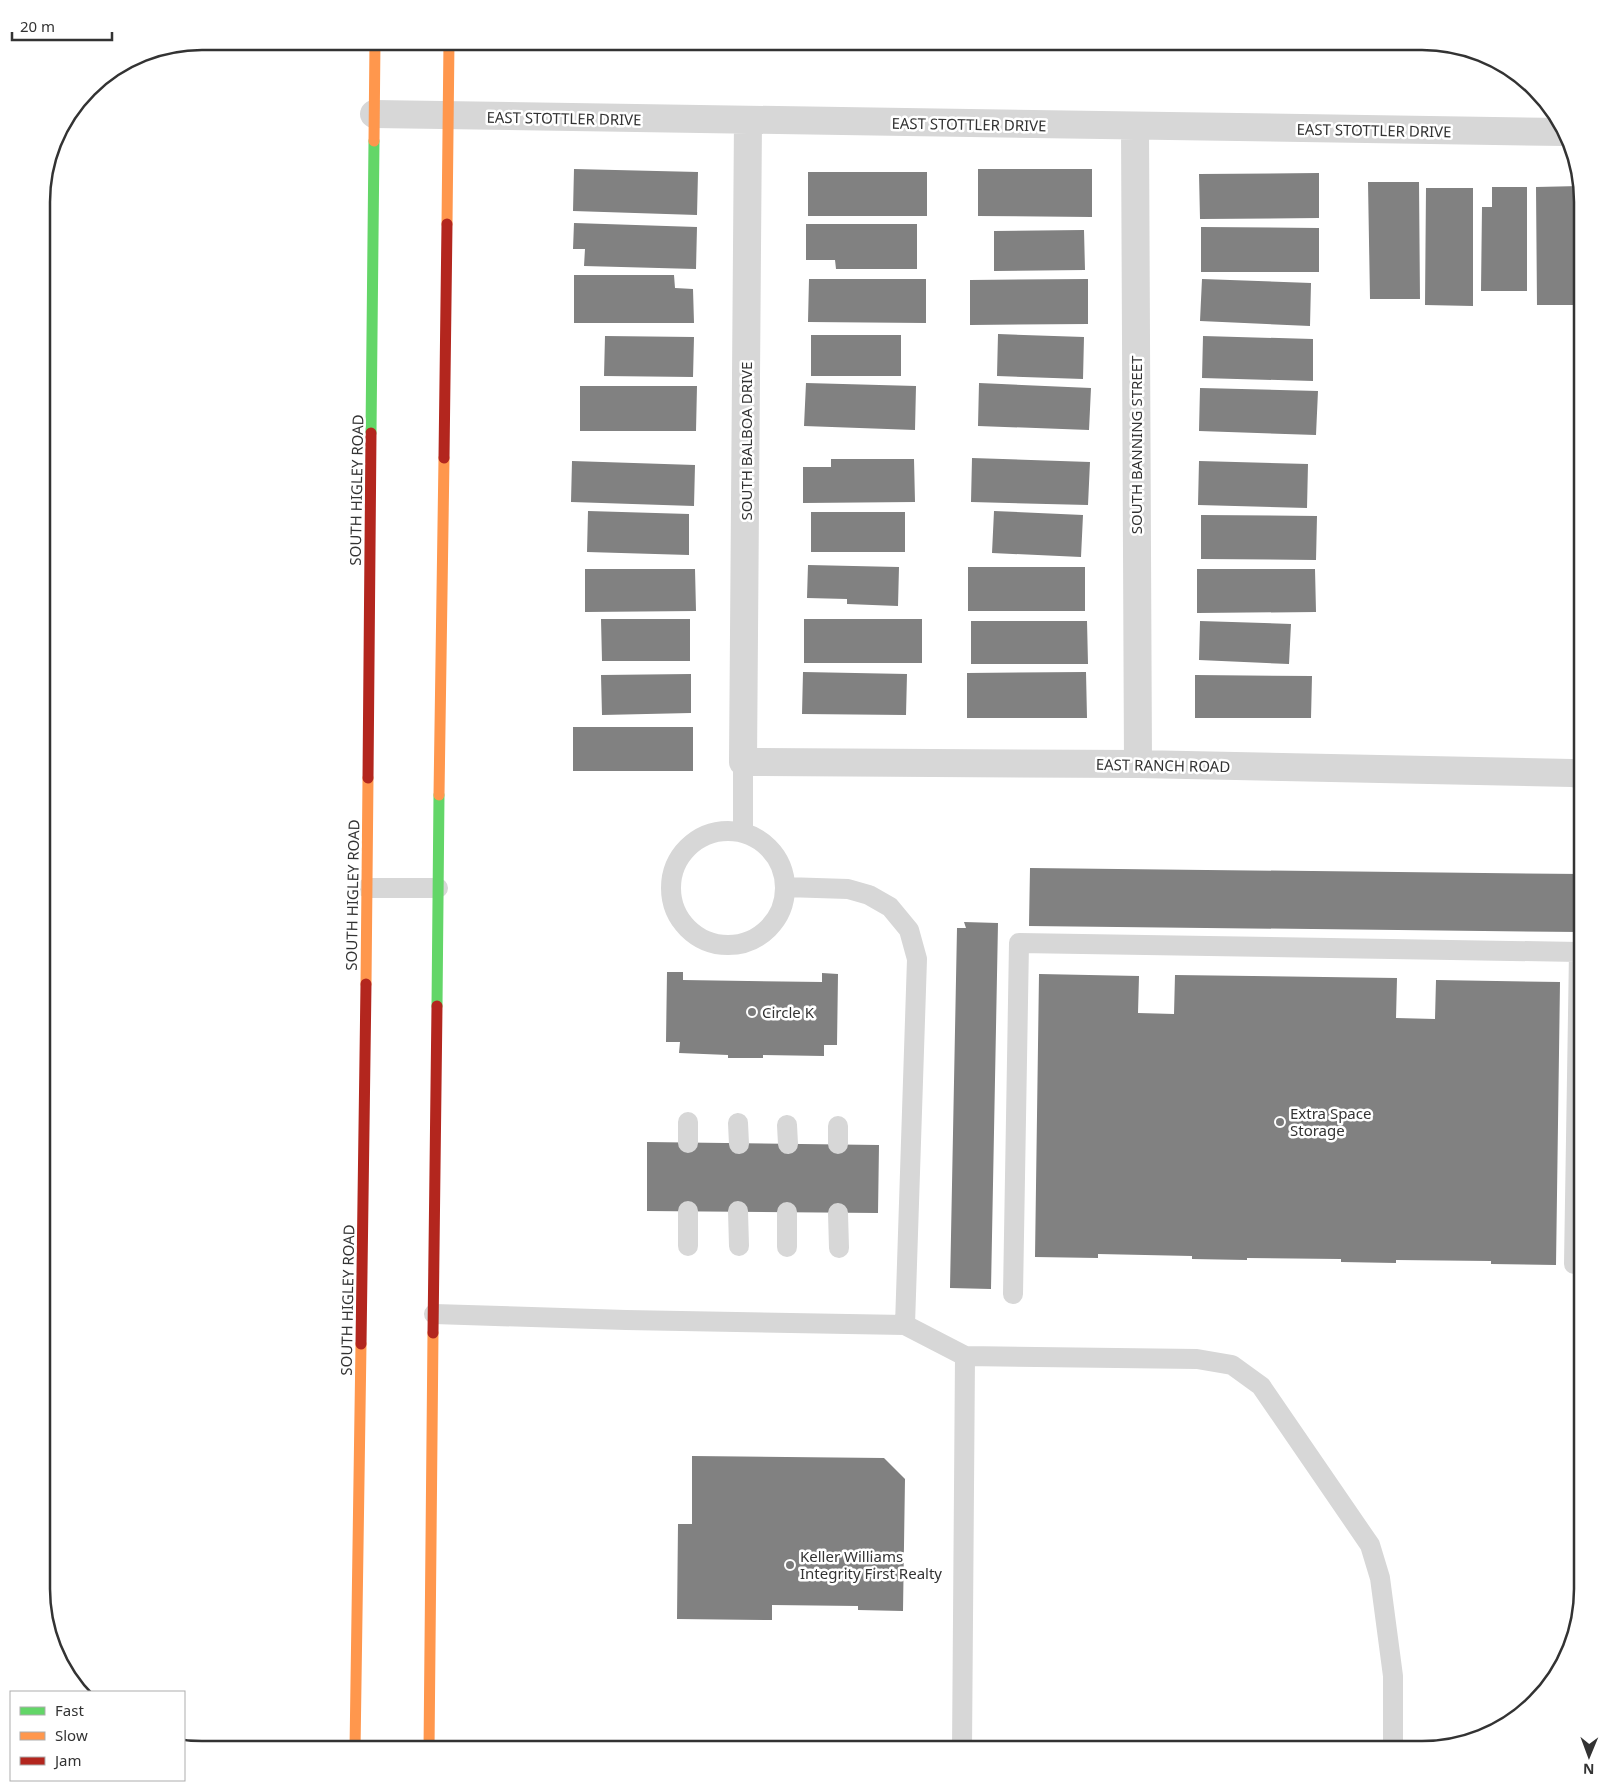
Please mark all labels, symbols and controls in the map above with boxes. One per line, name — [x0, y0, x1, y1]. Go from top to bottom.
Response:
scale bar — [12, 10, 112, 42]
text: 20 m — [20, 16, 55, 36]
street label: EAST STOTTLER DRIVE — [486, 107, 642, 129]
street label: EAST STOTTLER DRIVE — [891, 113, 1047, 135]
street label: EAST STOTTLER DRIVE — [1296, 119, 1452, 141]
street label: SOUTH BANNING STREET — [1126, 355, 1146, 534]
street label: SOUTH BALBOA DRIVE — [736, 362, 756, 520]
street label: SOUTH HIGLEY ROAD — [345, 414, 367, 566]
street label: EAST RANCH ROAD — [1096, 754, 1230, 776]
street label: SOUTH HIGLEY ROAD — [341, 819, 363, 971]
place label: Circle K — [762, 1002, 815, 1022]
marker: Circle K — [746, 1006, 758, 1018]
place label: Extra Space Storage — [1290, 1103, 1371, 1140]
marker: Extra Space Storage — [1274, 1116, 1286, 1128]
street label: SOUTH HIGLEY ROAD — [336, 1224, 358, 1376]
place label: Keller Williams Integrity First Realty — [800, 1546, 942, 1583]
marker: Keller Williams Integrity First Realty — [784, 1559, 796, 1571]
legend — [10, 1691, 185, 1781]
text: Fast — [55, 1700, 84, 1720]
text: Slow — [55, 1725, 88, 1745]
north arrow — [1564, 1731, 1614, 1781]
text: Jam — [53, 1750, 82, 1770]
text: N — [1583, 1760, 1595, 1779]

